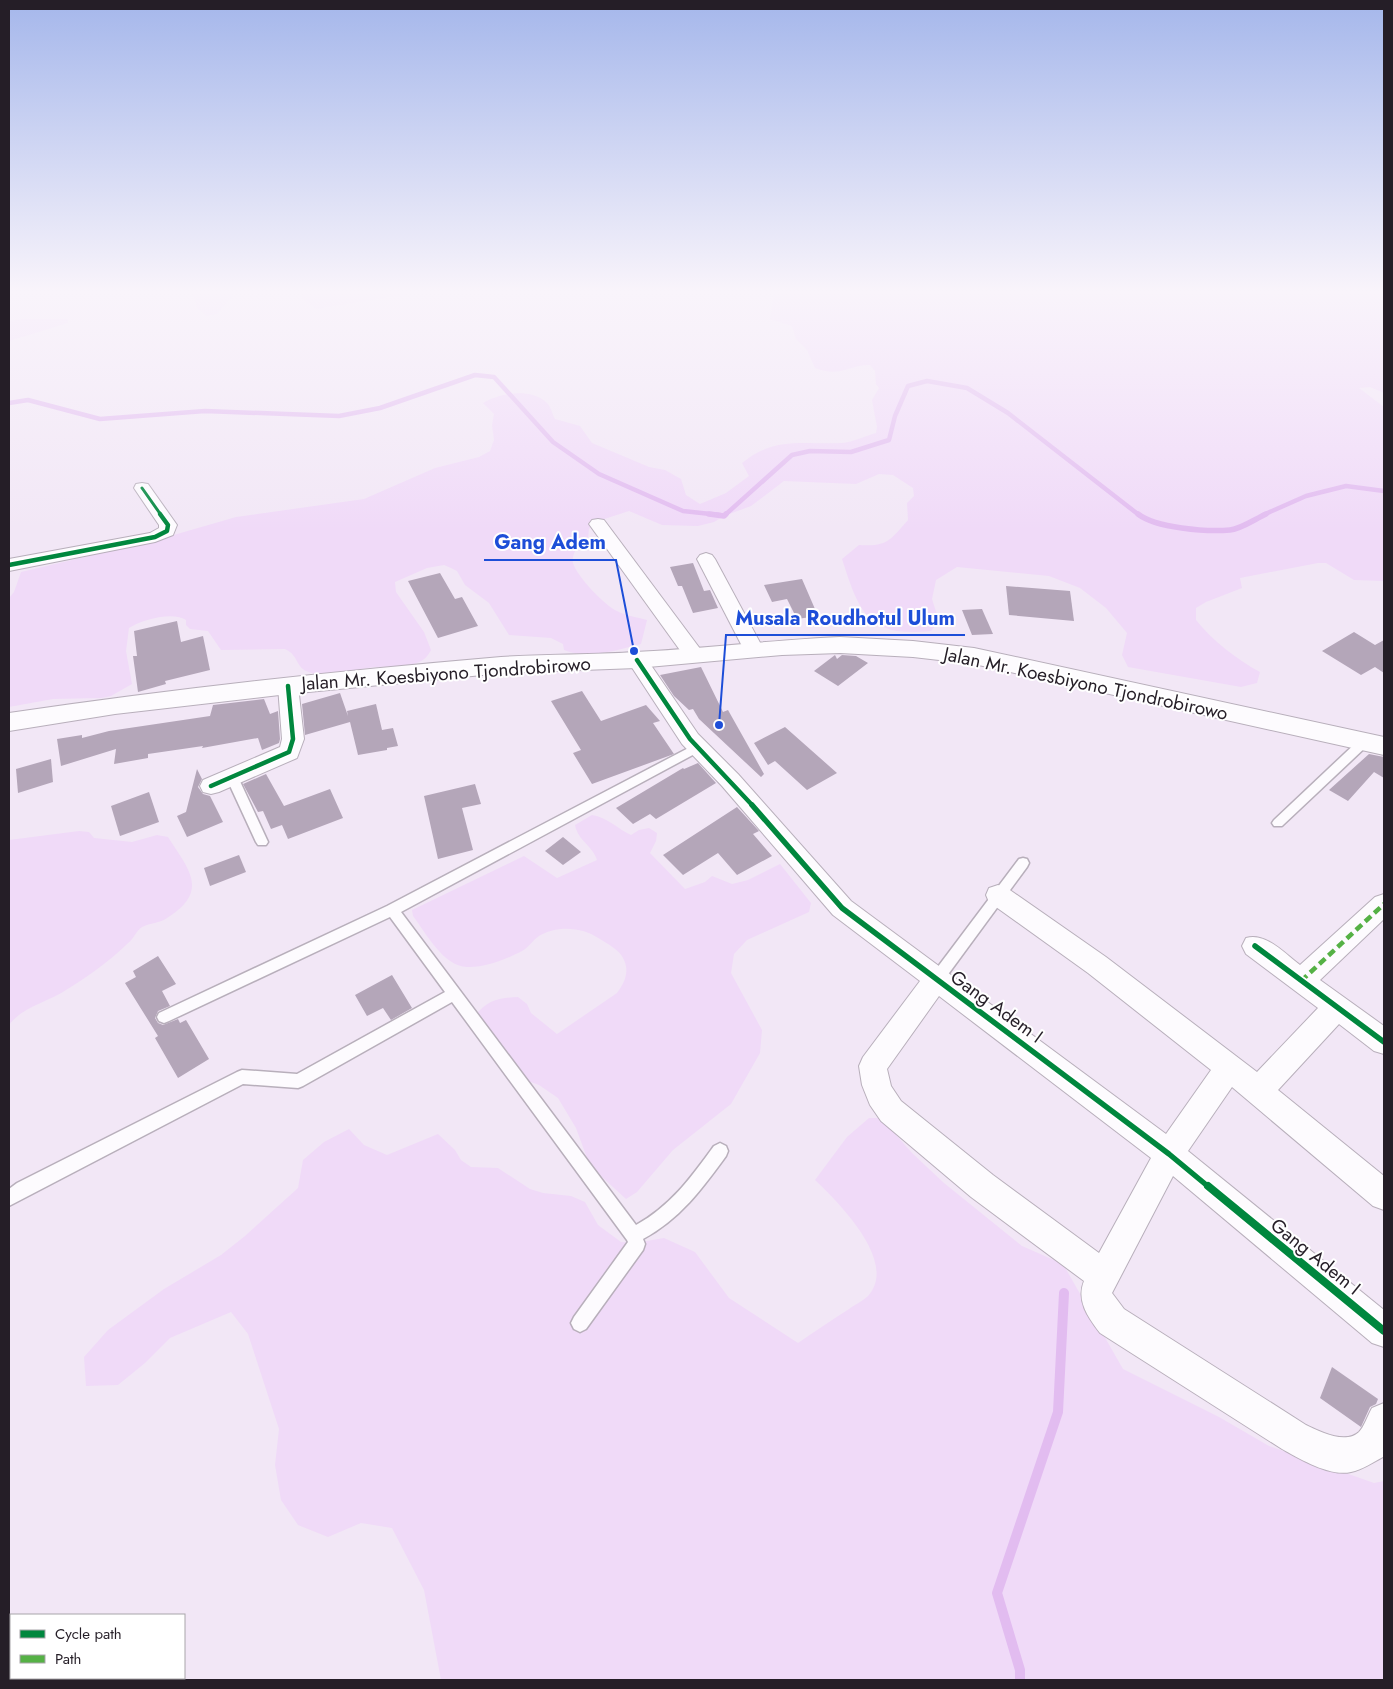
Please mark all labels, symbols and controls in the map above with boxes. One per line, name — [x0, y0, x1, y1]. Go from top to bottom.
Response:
callout: Gang Adem — [484, 525, 616, 560]
text: Gang Adem — [494, 528, 606, 557]
callout: Musala Roudhotul Ulum — [726, 600, 965, 635]
text: Musala Roudhotul Ulum — [735, 604, 955, 633]
street label: Jalan Mr. Koesbiyono Tjondrobirowo — [938, 640, 1230, 727]
street label: Jalan Mr. Koesbiyono Tjondrobirowo — [298, 650, 592, 697]
street label: Gang Adem I — [945, 964, 1049, 1049]
street label: Gang Adem I — [1265, 1212, 1366, 1301]
legend — [10, 1614, 185, 1679]
text: Cycle path — [55, 1623, 122, 1645]
text: Path — [55, 1648, 81, 1670]

